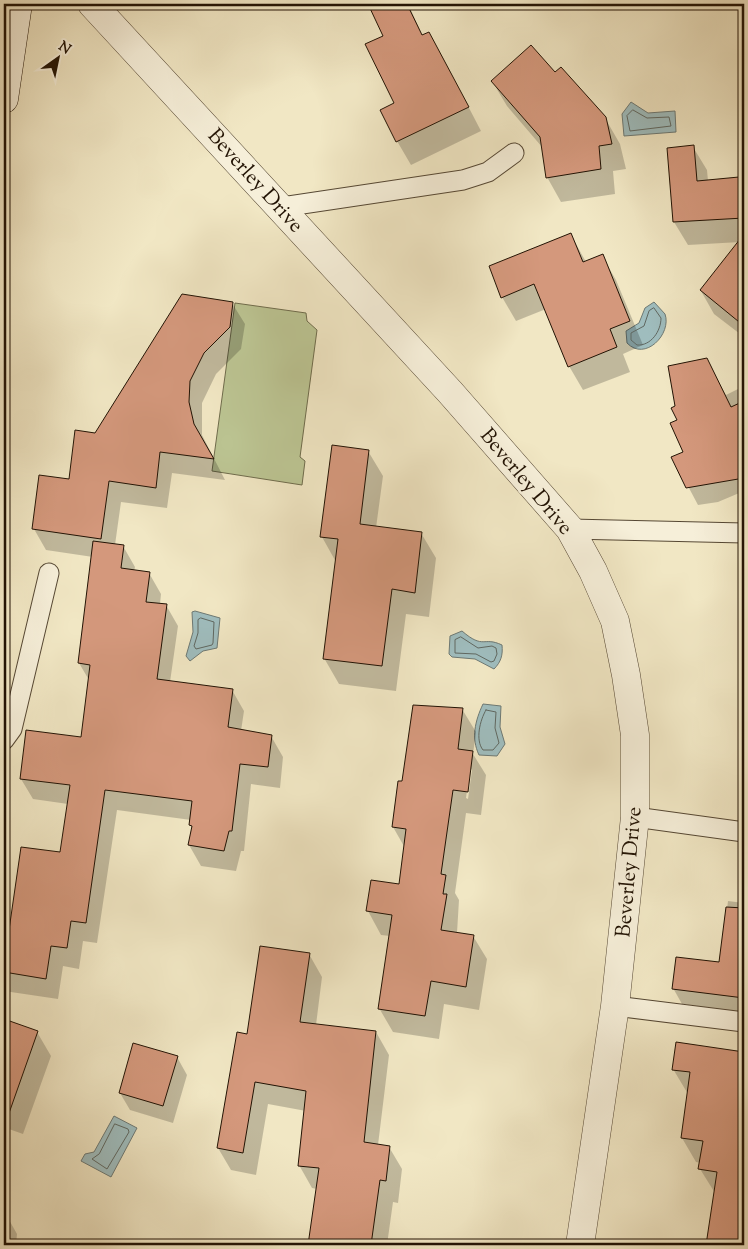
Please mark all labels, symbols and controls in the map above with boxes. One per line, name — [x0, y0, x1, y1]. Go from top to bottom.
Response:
north arrow — [32, 32, 82, 82]
text: N — [54, 37, 74, 60]
street label: Beverley Drive — [199, 123, 310, 240]
street label: Beverley Drive — [472, 422, 579, 542]
street label: Beverley Drive — [609, 806, 651, 939]

